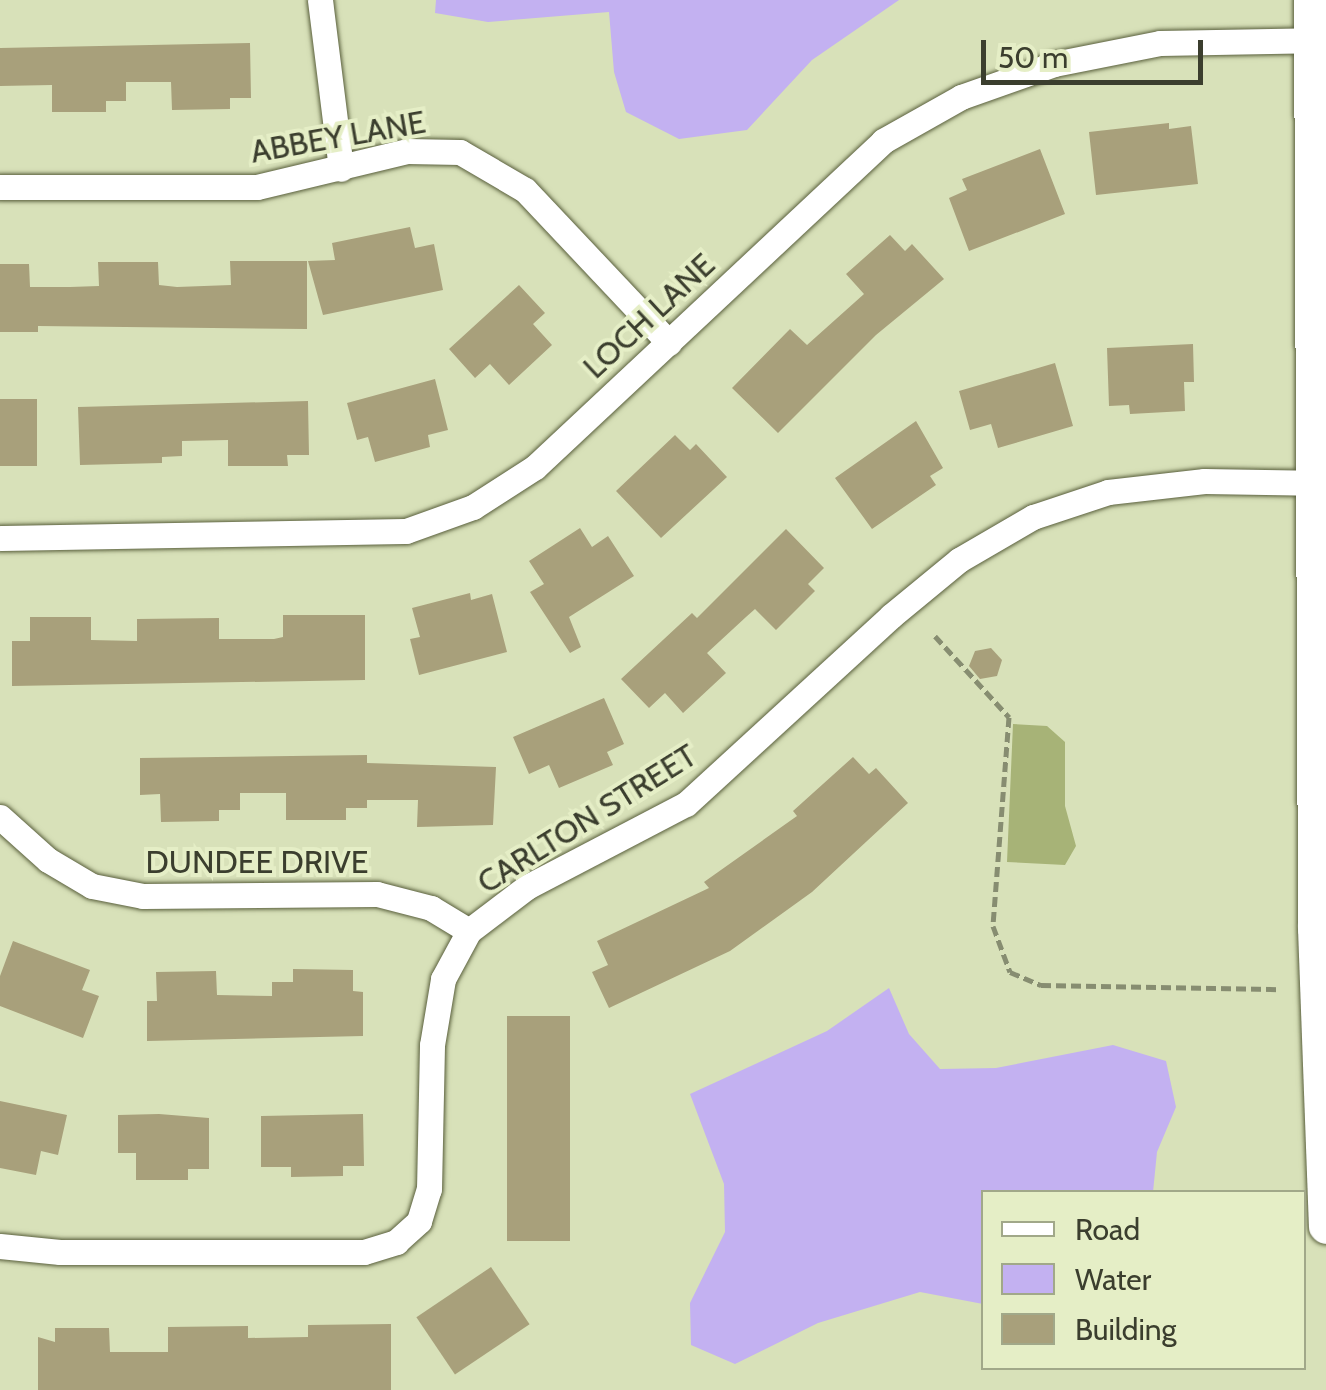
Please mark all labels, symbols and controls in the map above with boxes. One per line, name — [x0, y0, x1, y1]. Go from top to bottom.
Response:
scale bar — [986, 20, 1208, 82]
text: 50 m — [998, 39, 1068, 76]
street label: ABBEY LANE — [248, 103, 428, 171]
street label: LOCH LANE — [575, 246, 723, 386]
street label: CARLTON STREET — [470, 736, 704, 902]
street label: DUNDEE DRIVE — [146, 843, 368, 881]
legend — [981, 1190, 1306, 1370]
text: Road — [1075, 1211, 1140, 1248]
text: Water — [1075, 1261, 1151, 1298]
text: Building — [1075, 1311, 1177, 1348]

